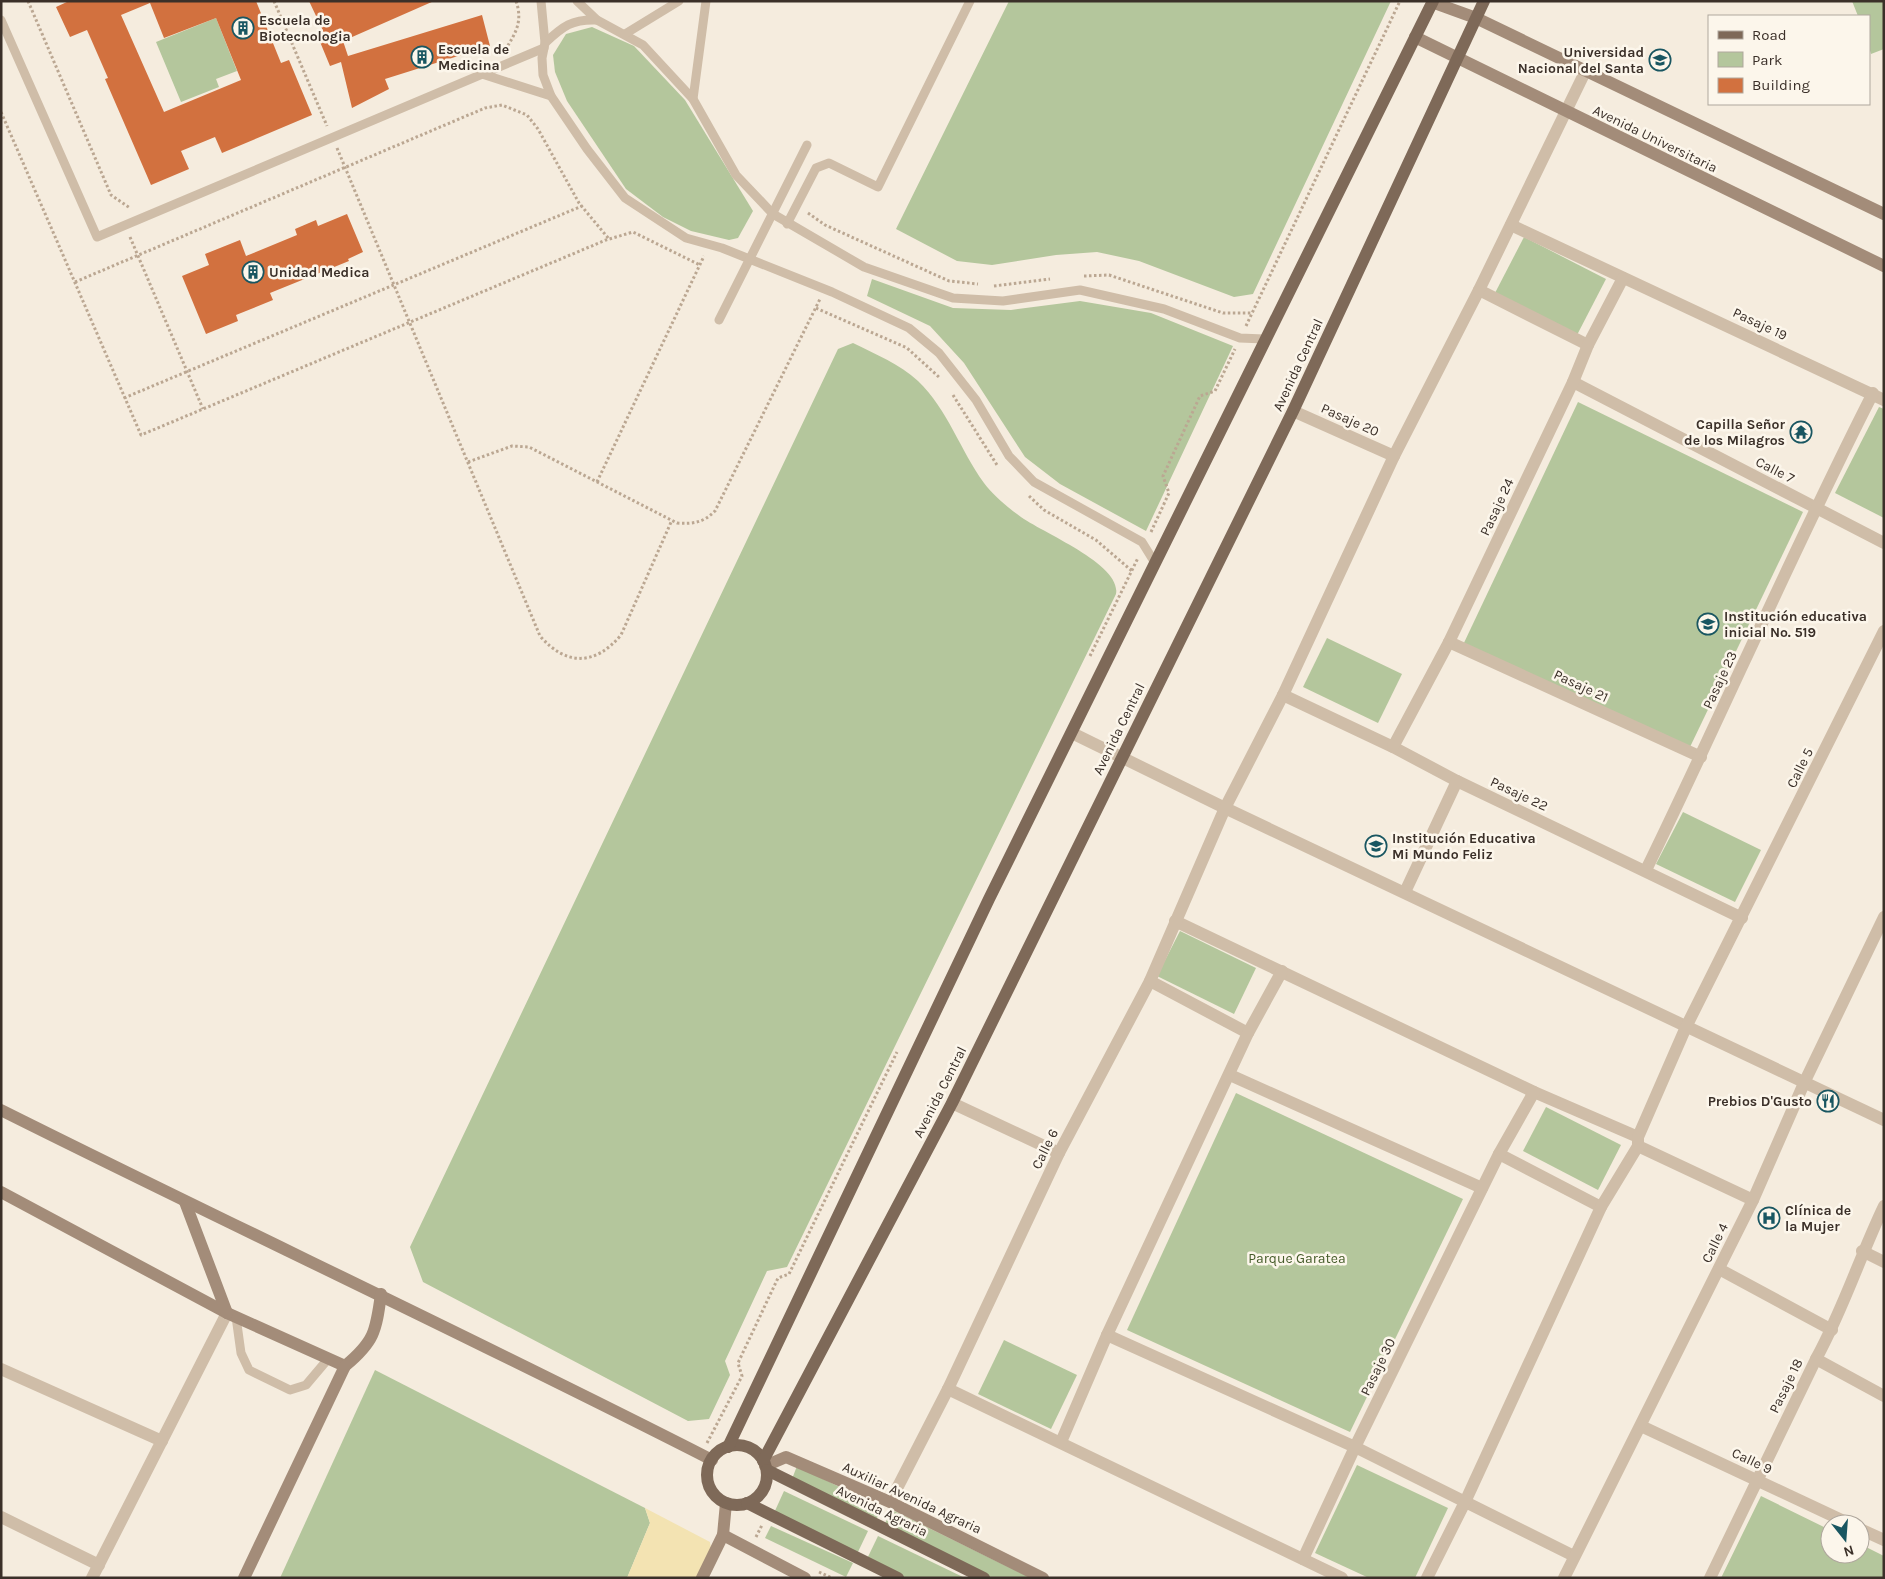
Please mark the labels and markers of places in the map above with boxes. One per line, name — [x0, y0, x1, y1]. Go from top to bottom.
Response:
place label: Escuela de Biotecnologia — [259, 12, 351, 45]
building icon: Escuela de Biotecnologia — [231, 16, 255, 40]
place label: Escuela de Medicina — [438, 41, 509, 74]
place label: Universidad Nacional del Santa — [1518, 44, 1644, 77]
building icon: Escuela de Medicina — [410, 45, 434, 69]
school or university icon: Universidad Nacional del Santa — [1648, 48, 1672, 72]
building icon: Unidad Medica — [241, 260, 265, 284]
place label: Unidad Medica — [269, 264, 369, 281]
place label: Capilla Señor de los Milagros — [1684, 416, 1786, 449]
temple icon: Capilla Señor de los Milagros — [1789, 420, 1813, 444]
place label: Institución educativa inicial No. 519 — [1724, 608, 1867, 641]
school or university icon: Institución educativa inicial No. 519 — [1696, 612, 1720, 636]
place label: Institución Educativa Mi Mundo Feliz — [1392, 830, 1536, 863]
school or university icon: Institución Educativa Mi Mundo Feliz — [1364, 834, 1388, 858]
restaurant icon: Prebios D'Gusto — [1816, 1089, 1840, 1113]
place label: Prebios D'Gusto — [1708, 1093, 1812, 1110]
place label: Clínica de la Mujer — [1785, 1202, 1851, 1235]
hospital icon: Clínica de la Mujer — [1757, 1206, 1781, 1230]

